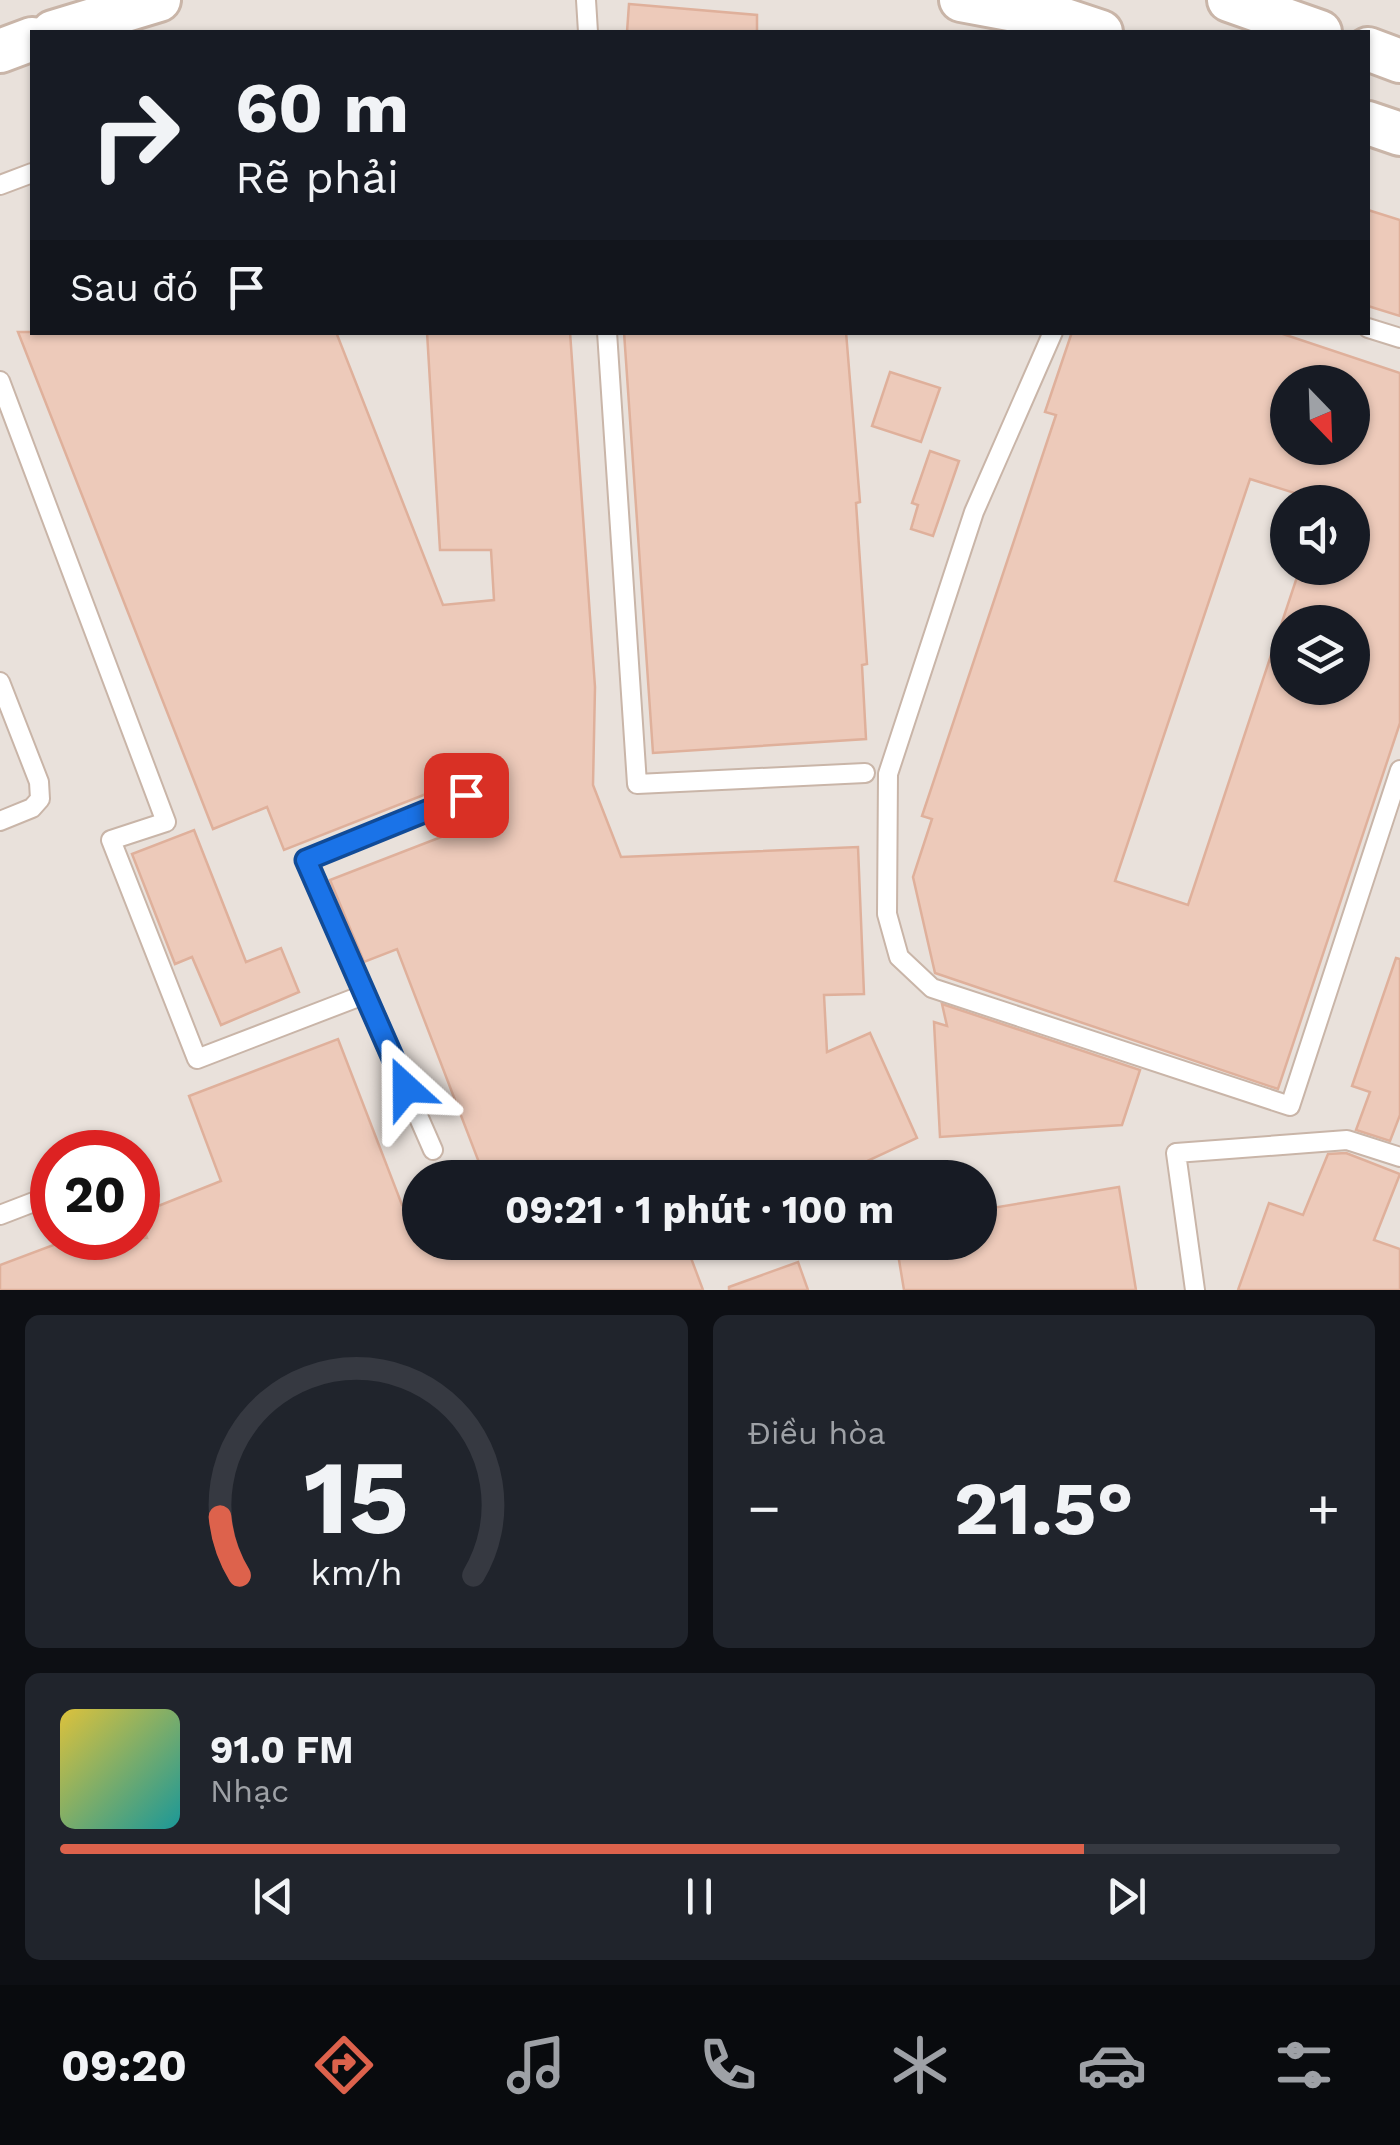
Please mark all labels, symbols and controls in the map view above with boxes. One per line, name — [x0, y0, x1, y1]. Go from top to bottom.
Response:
text: 60 m — [235, 67, 409, 149]
icon: right — [70, 70, 200, 200]
text: Rẽ phải — [235, 151, 399, 204]
icon: arrive — [219, 260, 274, 315]
text: Sau đó — [70, 266, 199, 310]
north arrow — [1270, 365, 1370, 465]
map controls — [1270, 365, 1370, 705]
button: sound — [1270, 485, 1370, 585]
button: layers — [1270, 605, 1370, 705]
pin — [424, 753, 509, 838]
icon: arrive — [439, 768, 494, 823]
position arrow — [354, 1036, 458, 1140]
speed limit sign: 20 — [30, 1130, 160, 1260]
text: 09:21 · 1 phút · 100 m — [505, 1188, 894, 1232]
text: Điều hòa — [748, 1414, 886, 1452]
text: 15 — [304, 1436, 409, 1558]
text: 21.5° — [954, 1464, 1134, 1552]
text: − — [748, 1476, 781, 1540]
text: + — [1307, 1476, 1340, 1540]
text: km/h — [310, 1552, 402, 1594]
text: 91.0 FM — [210, 1728, 354, 1772]
text: Nhạc — [210, 1772, 289, 1810]
icon: previous — [246, 1869, 301, 1924]
icon: pause — [672, 1869, 727, 1924]
icon: next — [1099, 1869, 1154, 1924]
icon: directions — [309, 2030, 379, 2100]
icon: music — [501, 2030, 571, 2100]
icon: phone — [693, 2030, 763, 2100]
icon: climate — [885, 2030, 955, 2100]
icon: car — [1077, 2030, 1147, 2100]
icon: filters — [1269, 2030, 1339, 2100]
text: 09:20 — [61, 2039, 187, 2092]

